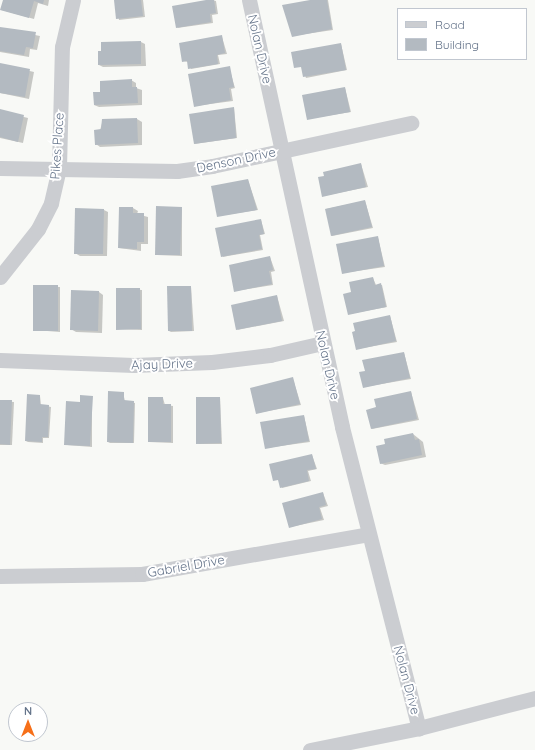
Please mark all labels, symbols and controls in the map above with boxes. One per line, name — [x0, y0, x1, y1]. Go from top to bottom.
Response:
legend — [397, 8, 527, 60]
street label: Nolan Drive — [244, 13, 276, 85]
text: Road — [435, 17, 465, 32]
text: Building — [435, 37, 479, 52]
street label: Pikes Place — [47, 112, 67, 180]
street label: Denson Drive — [195, 144, 277, 176]
street label: Nolan Drive — [312, 329, 344, 401]
street label: Ajay Drive — [131, 355, 193, 373]
street label: Gabriel Drive — [146, 552, 226, 580]
street label: Nolan Drive — [390, 644, 424, 716]
north arrow — [8, 702, 48, 742]
text: N — [24, 704, 32, 718]

